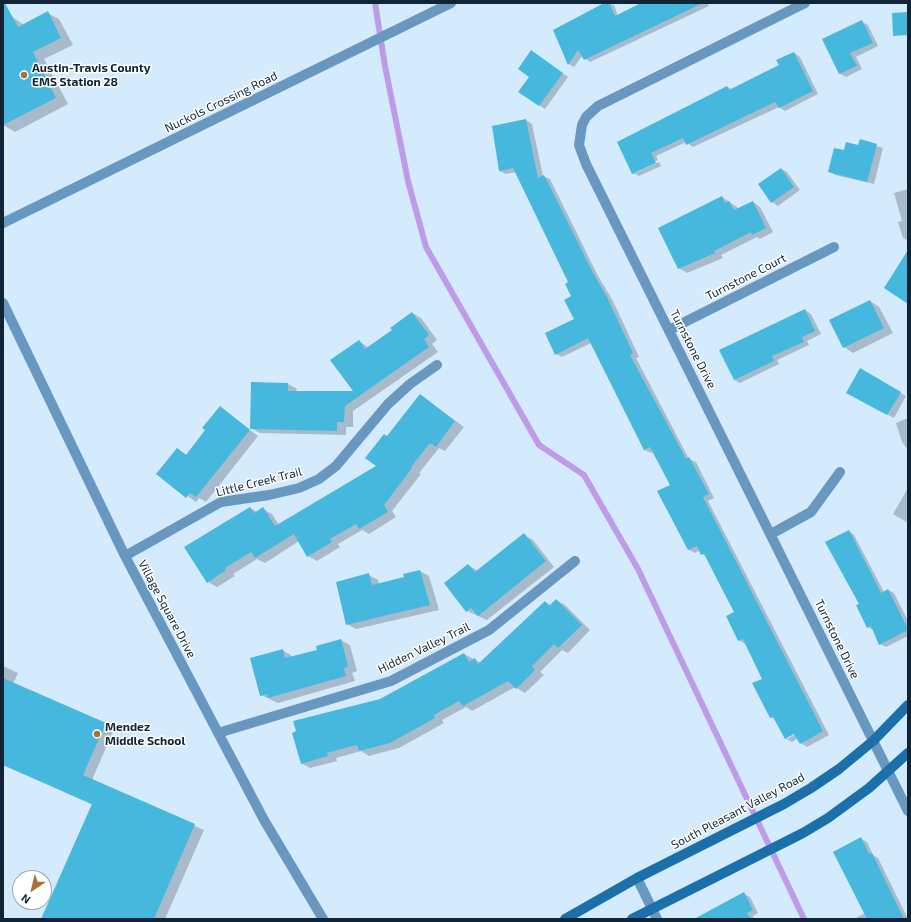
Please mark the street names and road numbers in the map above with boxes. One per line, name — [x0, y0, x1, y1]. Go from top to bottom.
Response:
street label: Nuckols Crossing Road — [162, 68, 280, 136]
street label: Turnstone Court — [704, 251, 788, 303]
street label: Turnstone Drive — [667, 307, 719, 391]
street label: Little Creek Trail — [215, 464, 303, 500]
street label: Village Square Drive — [135, 557, 199, 661]
street label: Turnstone Drive — [812, 597, 862, 681]
street label: Hidden Valley Trail — [376, 619, 472, 677]
street label: South Pleasant Valley Road — [669, 770, 807, 852]

